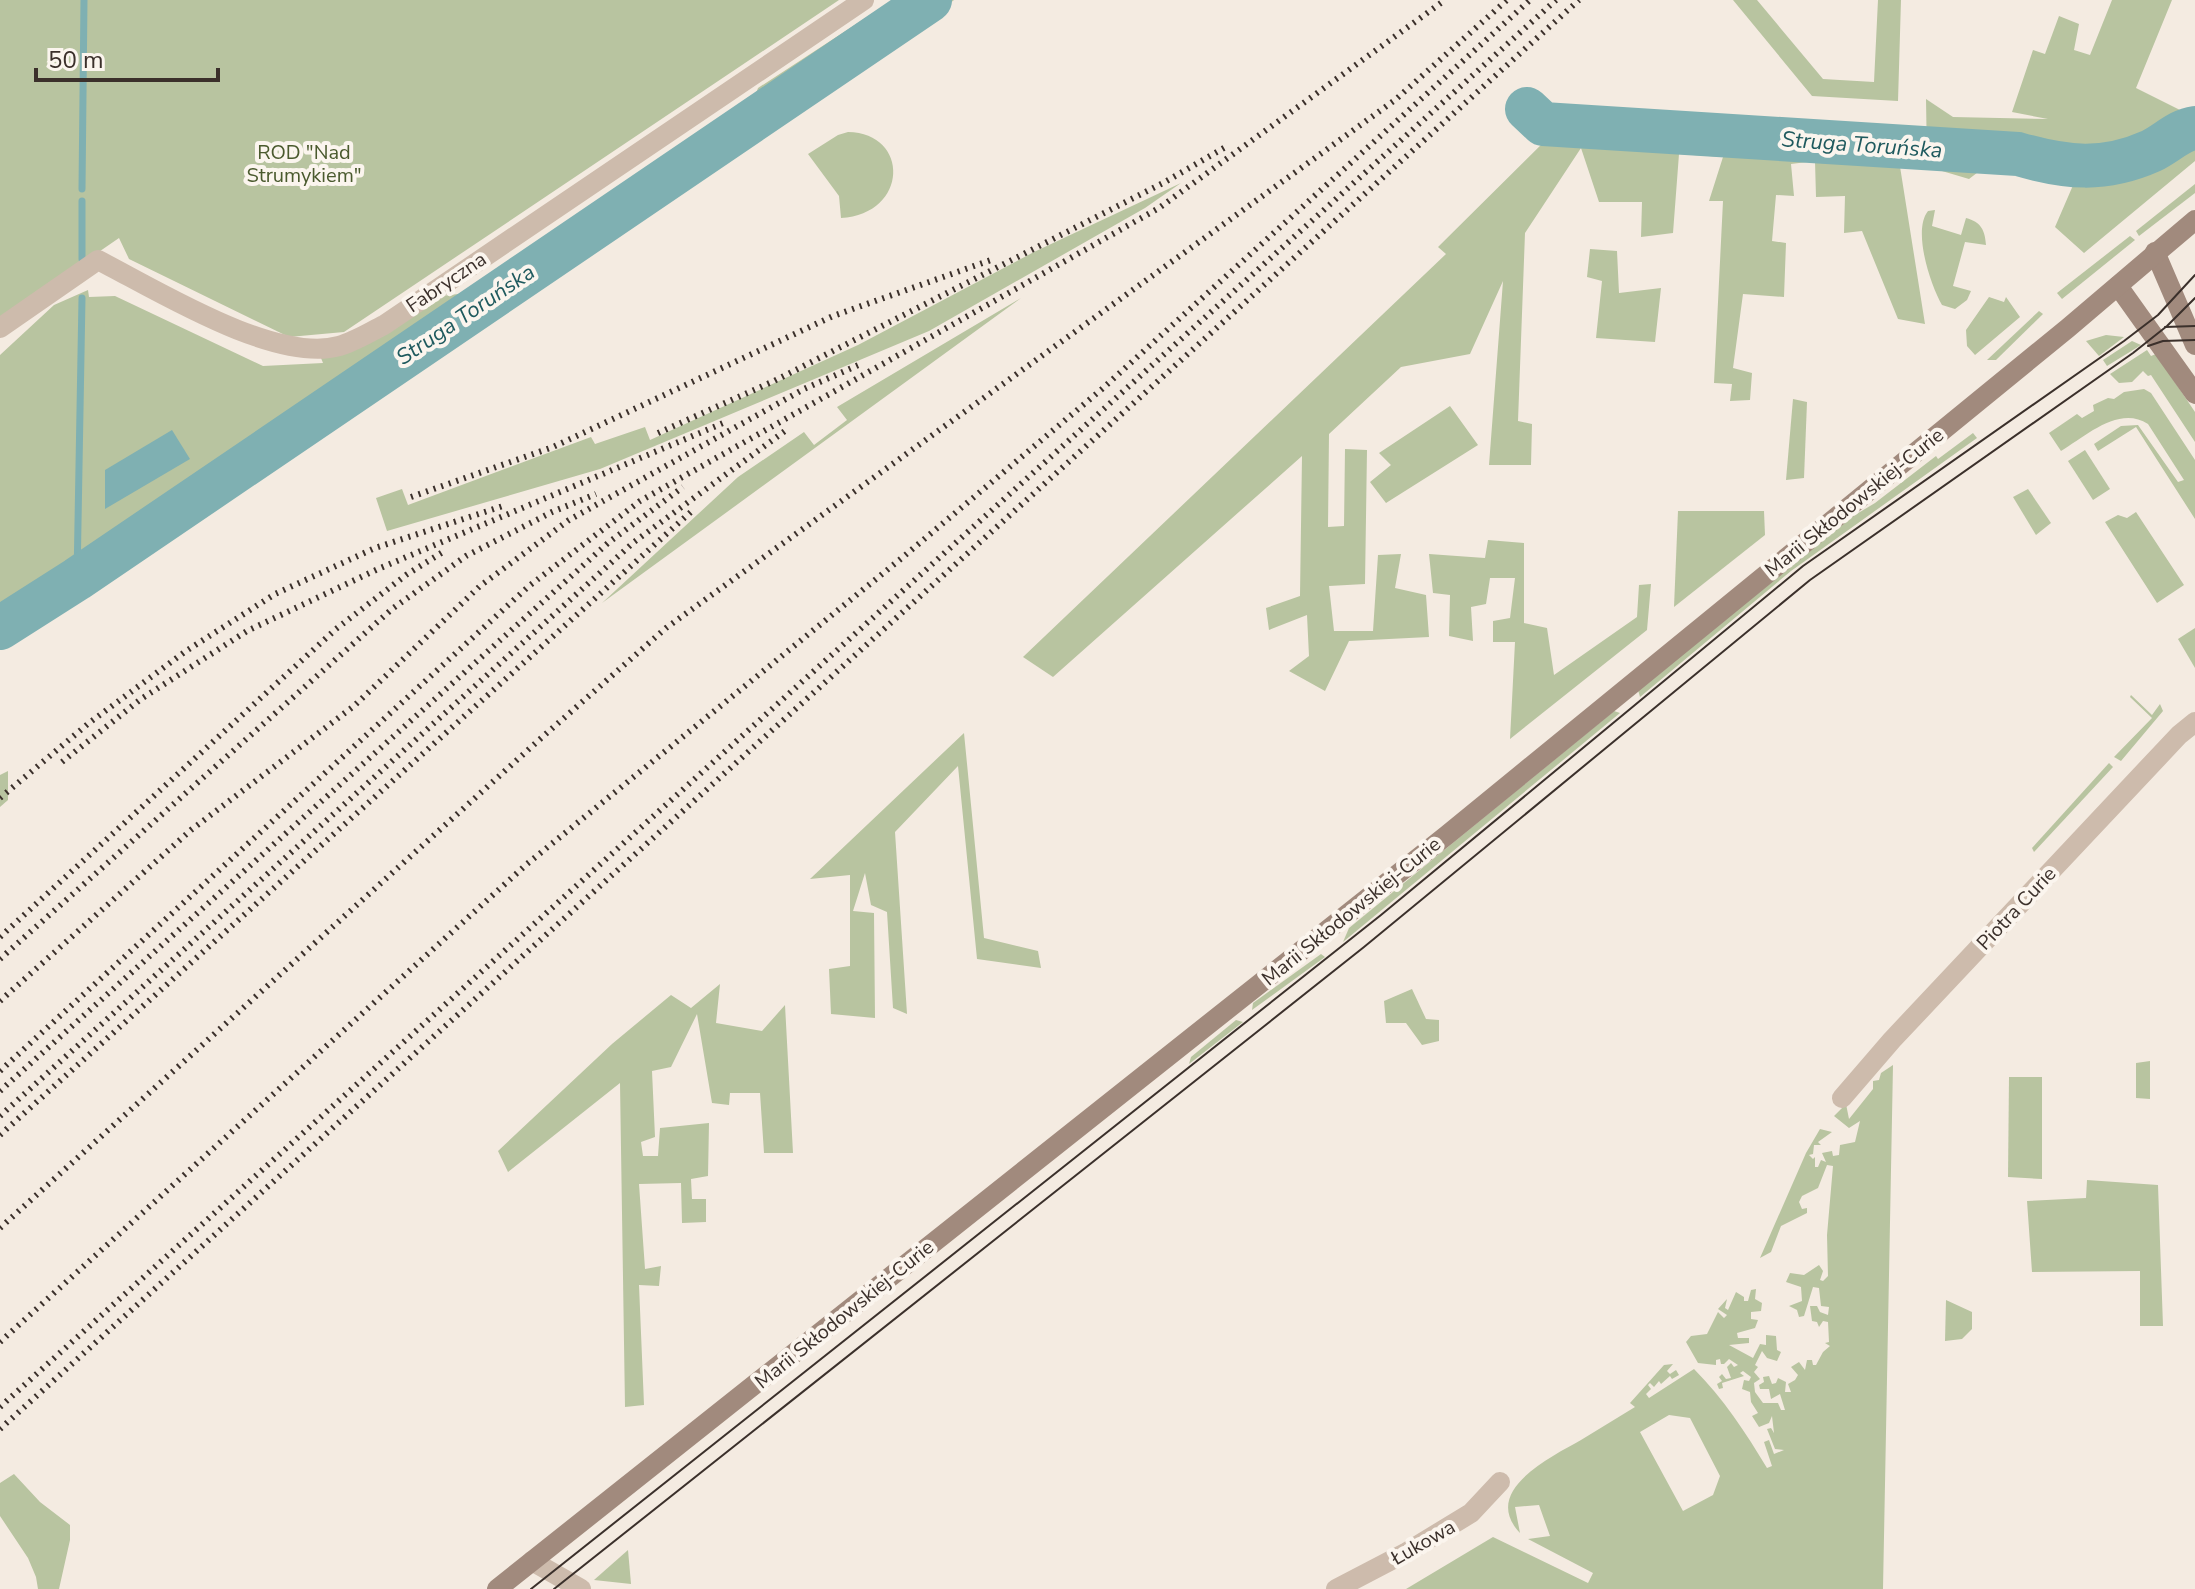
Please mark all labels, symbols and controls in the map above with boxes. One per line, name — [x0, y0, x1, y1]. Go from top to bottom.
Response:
scale bar — [36, 32, 218, 82]
text: 50 m — [48, 44, 104, 76]
water label: Struga Toruńska — [1780, 124, 1943, 166]
park label: ROD "Nad Strumykiem" — [246, 139, 362, 189]
street label: Fabryczna — [401, 246, 492, 319]
water label: Struga Toruńska — [390, 257, 541, 372]
street label: Marii Skłodowskiej-Curie — [1759, 422, 1949, 583]
street label: Marii Skłodowskiej-Curie — [1256, 831, 1446, 992]
street label: Piotra Curie — [1971, 861, 2062, 956]
street label: Marii Skłodowskiej-Curie — [749, 1234, 939, 1395]
street label: Łukowa — [1385, 1513, 1460, 1572]

